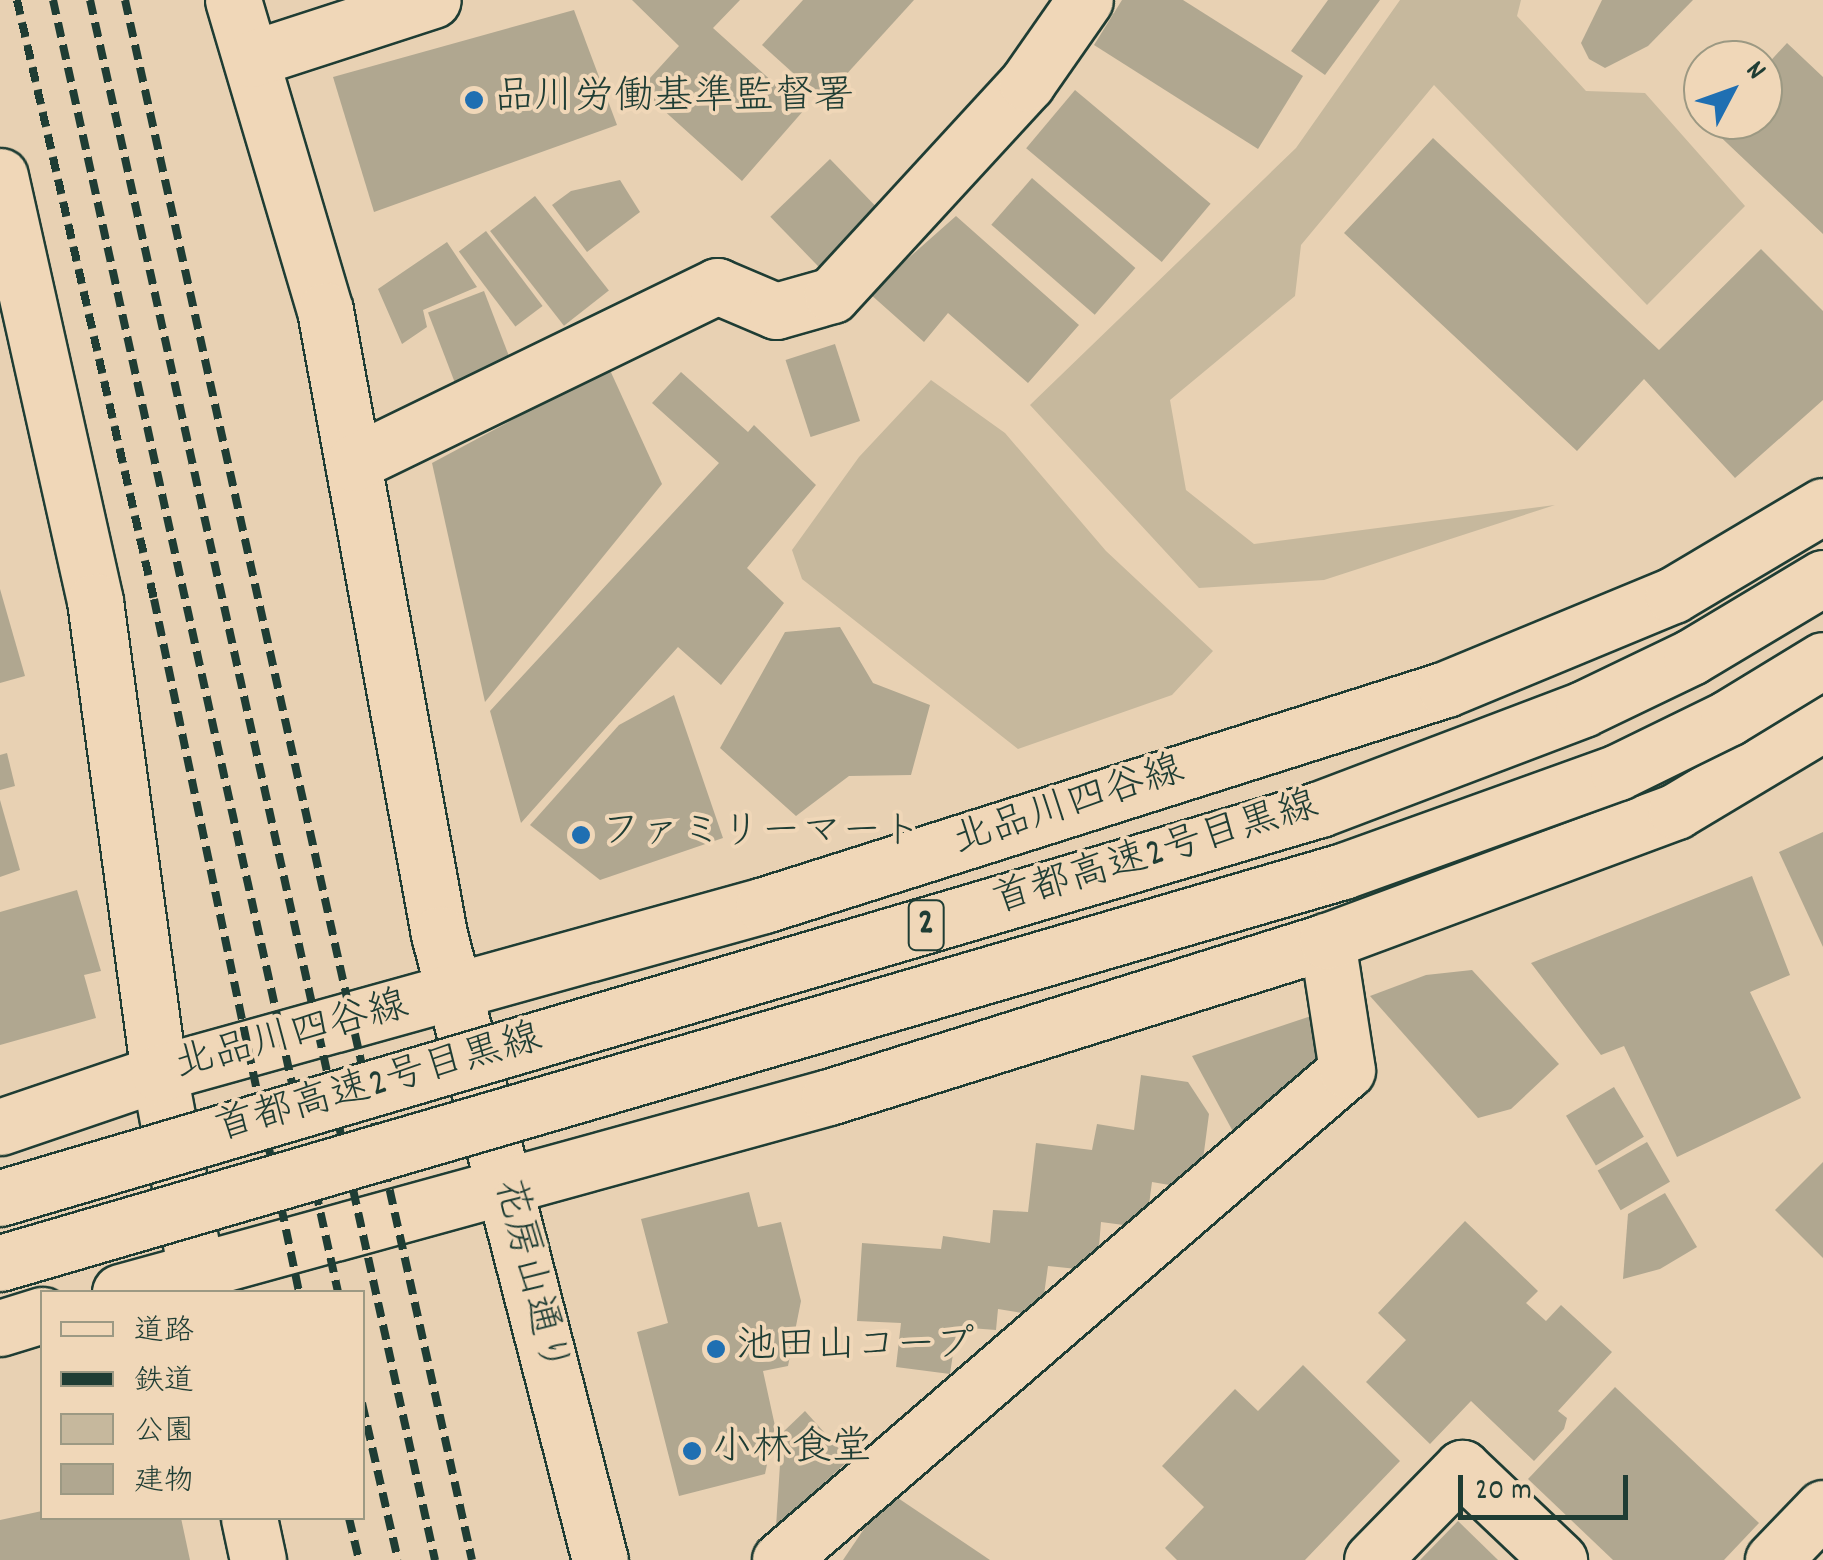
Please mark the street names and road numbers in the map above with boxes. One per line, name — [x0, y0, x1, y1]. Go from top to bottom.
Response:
street label: 北品川四谷線 — [947, 748, 1191, 868]
street label: 首都高速2号目黒線 — [988, 784, 1324, 928]
road number: 2 — [906, 892, 946, 958]
street label: 北品川四谷線 — [170, 984, 414, 1092]
street label: 首都高速2号目黒線 — [210, 1016, 548, 1156]
street label: 花房山通り — [481, 1174, 575, 1380]

